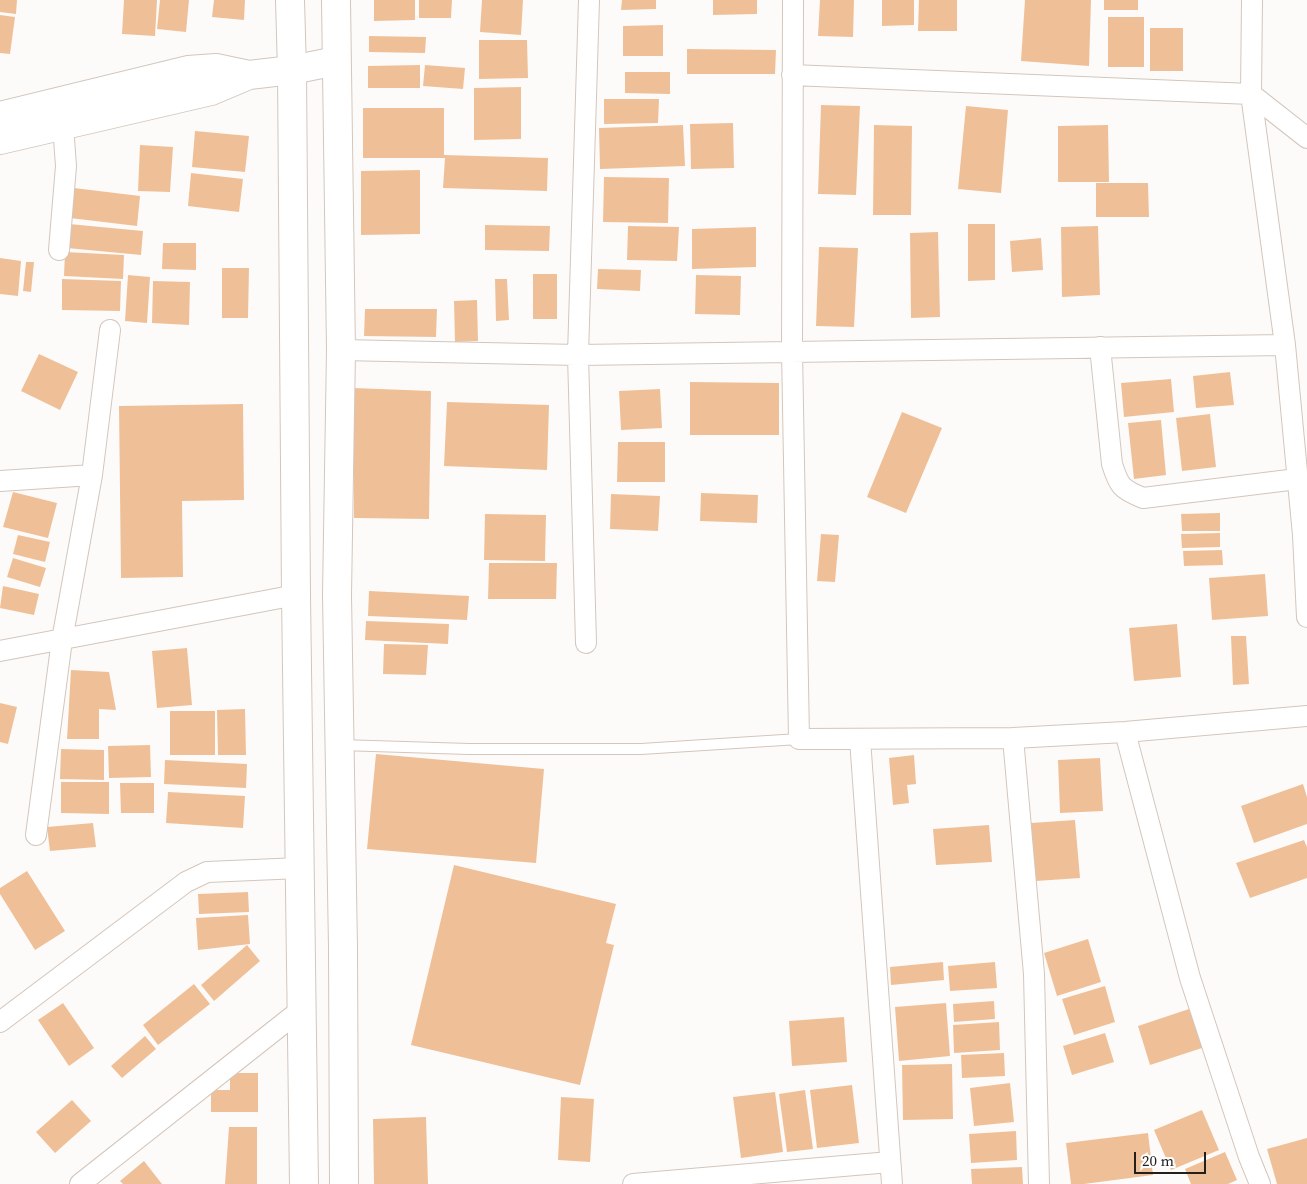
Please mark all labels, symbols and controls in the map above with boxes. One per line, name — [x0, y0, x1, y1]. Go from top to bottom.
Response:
scale bar — [1137, 1142, 1210, 1174]
text: 20 m — [1142, 1150, 1174, 1171]

